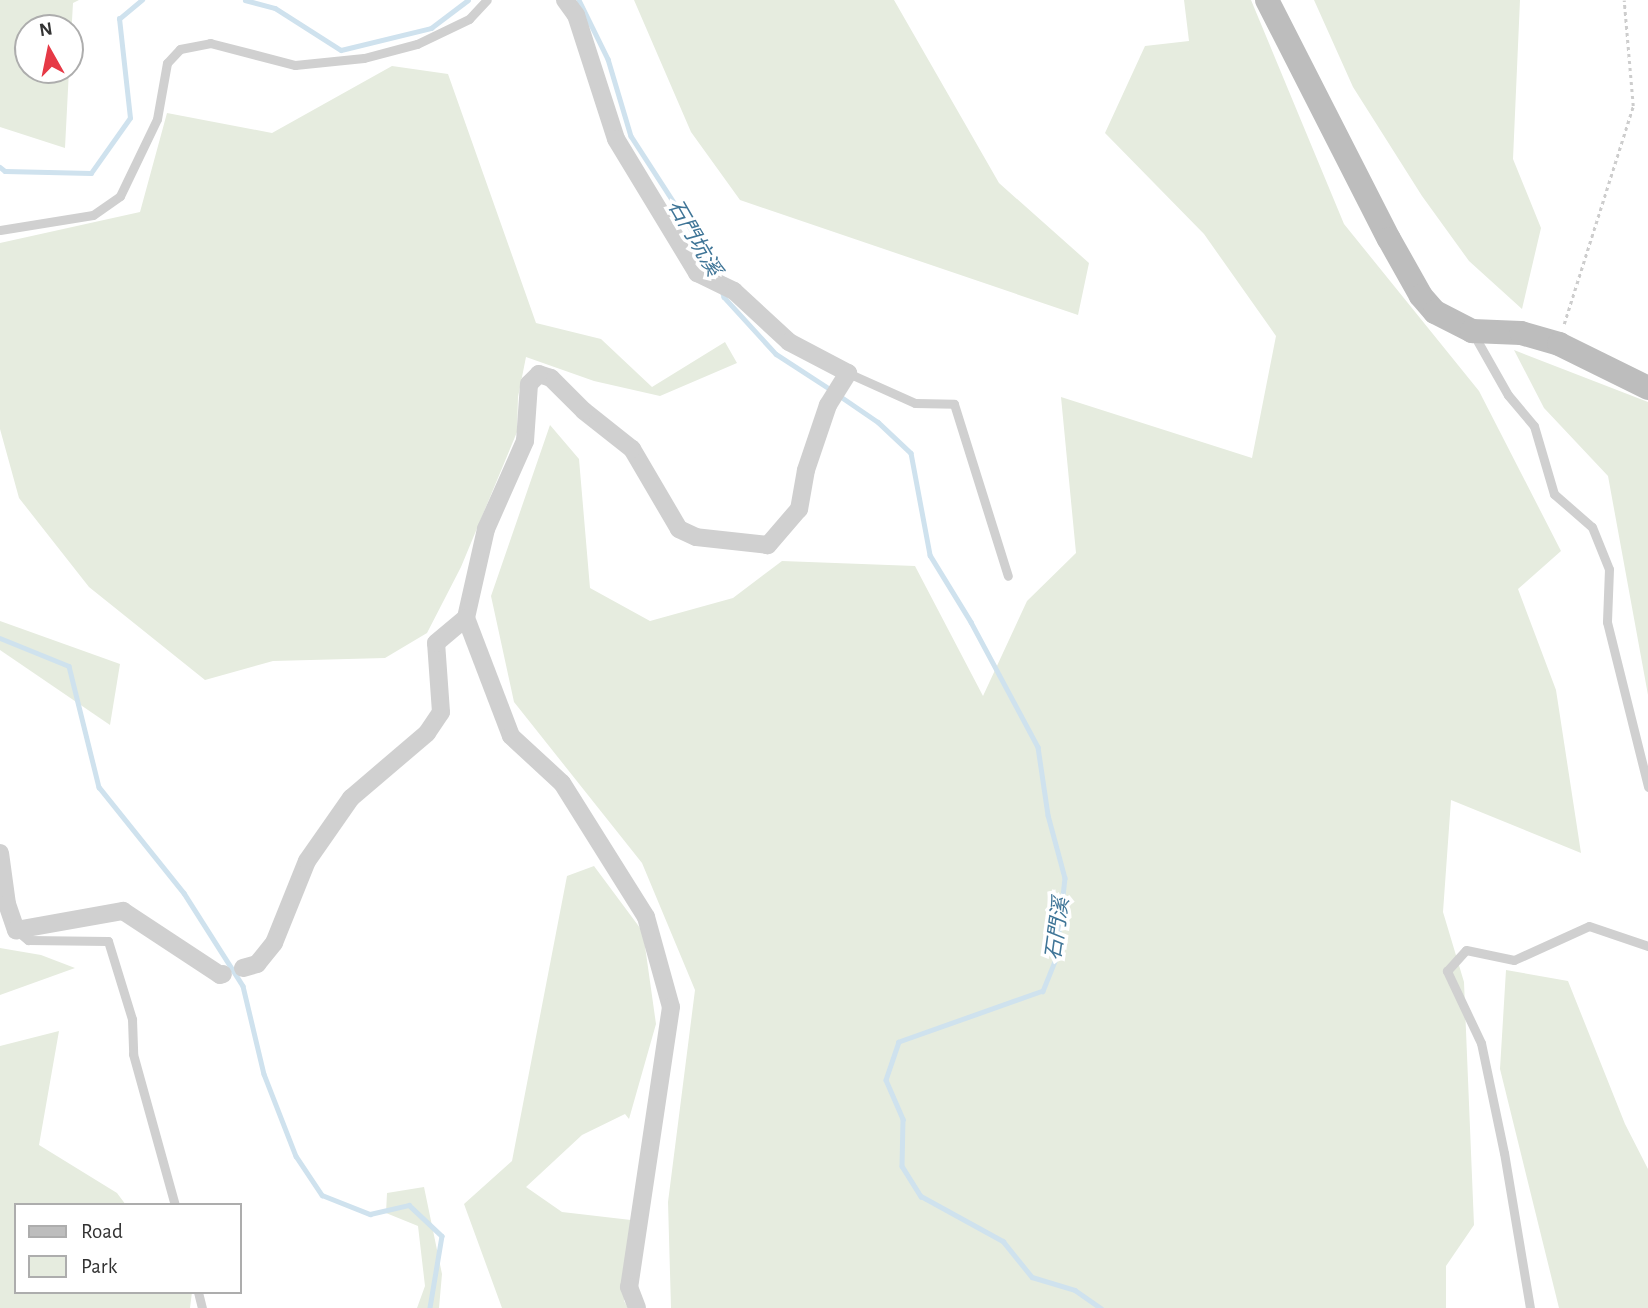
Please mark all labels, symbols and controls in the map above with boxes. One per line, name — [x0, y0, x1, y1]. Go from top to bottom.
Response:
north arrow — [14, 14, 84, 84]
text: N — [38, 19, 54, 40]
water label: 石門坑溪 — [662, 195, 726, 281]
water label: 石門溪 — [1041, 896, 1075, 962]
legend — [14, 1203, 242, 1294]
text: Road — [81, 1221, 123, 1242]
text: Park — [81, 1256, 117, 1277]

